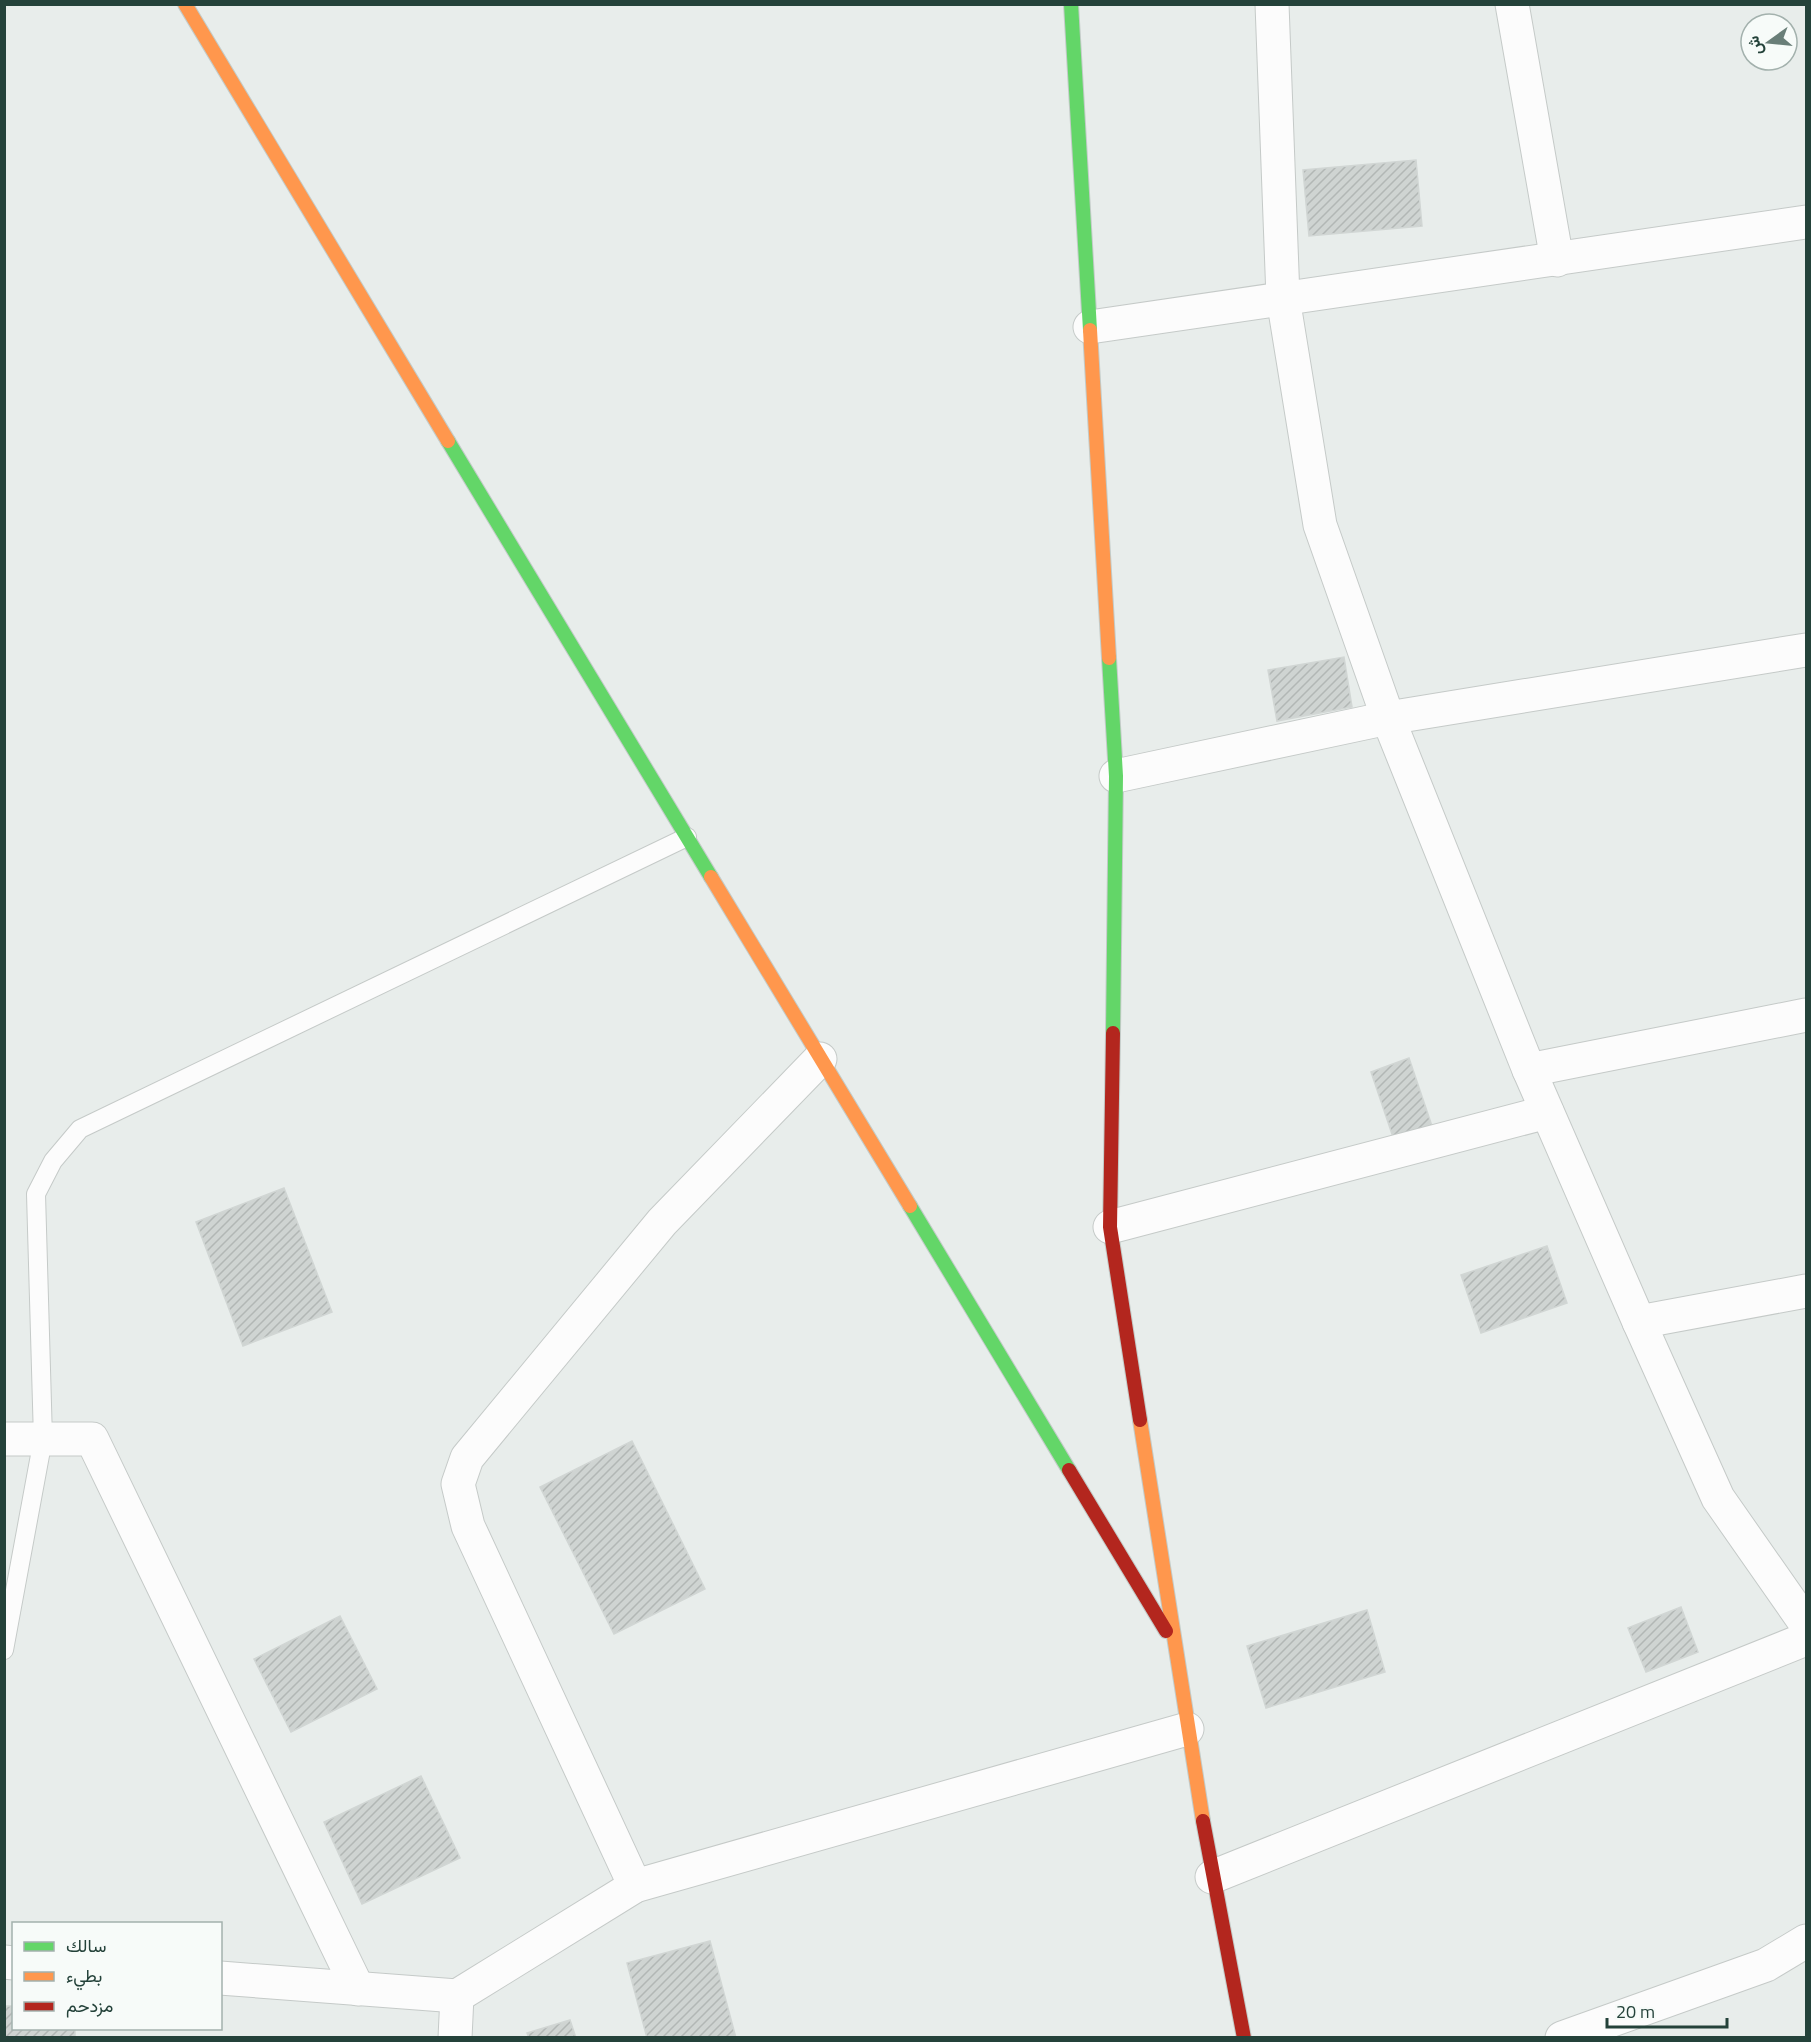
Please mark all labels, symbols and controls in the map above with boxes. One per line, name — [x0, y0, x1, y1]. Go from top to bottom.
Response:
north arrow — [1739, 12, 1799, 72]
text: ش — [1740, 33, 1769, 58]
legend — [12, 1922, 222, 2030]
text: سالك — [66, 1932, 106, 1959]
text: بطيء — [66, 1962, 102, 1991]
scale bar — [1607, 1991, 1727, 2029]
text: مزدحم — [66, 1992, 113, 2019]
text: 20 m — [1616, 1998, 1655, 2025]

